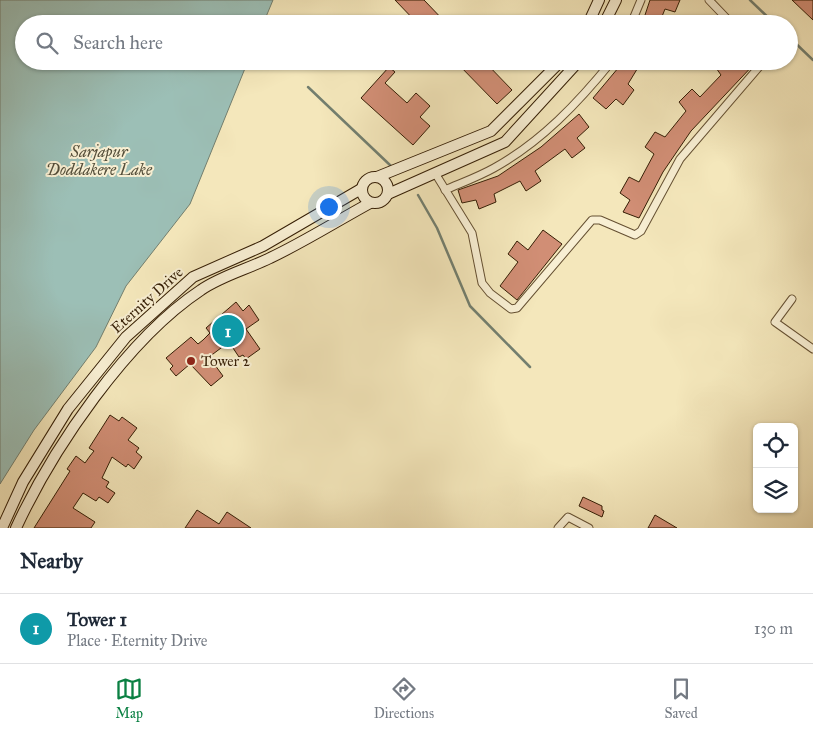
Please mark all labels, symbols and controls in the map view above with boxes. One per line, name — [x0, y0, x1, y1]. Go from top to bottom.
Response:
search box — [15, 15, 798, 70]
icon: search — [33, 29, 61, 57]
text: Search here — [73, 31, 163, 54]
water label: Sarjapur Doddakere Lake — [46, 142, 153, 179]
your location — [316, 194, 342, 220]
street label: Eternity Drive — [107, 263, 187, 337]
pin: 1 — [212, 312, 244, 350]
place label: Tower 2 — [201, 352, 250, 370]
marker: Tower 2 — [185, 355, 197, 367]
map controls — [753, 423, 798, 513]
button: locate — [753, 423, 798, 468]
button: layers — [753, 468, 798, 513]
text: Nearby — [20, 548, 83, 574]
text: Tower 1 — [67, 608, 127, 631]
text: 1 — [33, 619, 39, 638]
text: 130 m — [754, 619, 793, 638]
text: Place · Eternity Drive — [67, 631, 207, 650]
tab: Map — [115, 675, 143, 722]
tab: Directions — [374, 675, 434, 722]
tab: Saved — [665, 675, 698, 722]

